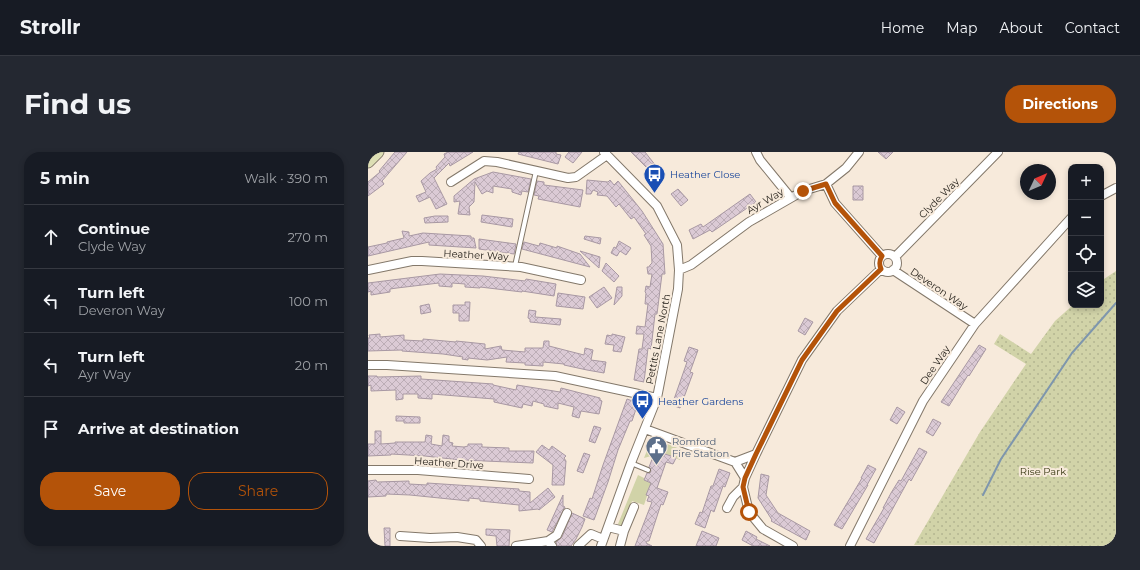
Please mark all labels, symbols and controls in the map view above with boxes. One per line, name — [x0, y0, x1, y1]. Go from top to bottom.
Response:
text: Strollr — [20, 16, 81, 39]
text: Home — [881, 19, 924, 37]
text: Map — [946, 19, 977, 37]
text: About — [999, 19, 1043, 37]
text: Contact — [1065, 19, 1120, 37]
button: Directions — [1005, 85, 1116, 123]
text: Find us — [24, 87, 131, 121]
bus stop icon: Heather Close — [642, 161, 668, 194]
north arrow — [1020, 164, 1056, 200]
map controls — [1068, 164, 1104, 308]
button: + — [1068, 164, 1104, 200]
text: 5 min — [40, 168, 90, 188]
place label: Heather Close — [670, 168, 740, 181]
text: Walk · 390 m — [244, 170, 328, 186]
street label: Clyde Way — [916, 175, 962, 221]
route end — [794, 182, 812, 200]
street label: Ayr Way — [744, 185, 786, 217]
button: − — [1068, 200, 1104, 236]
text: Continue — [78, 219, 150, 238]
icon: ahead — [40, 226, 62, 248]
text: 270 m — [287, 229, 328, 245]
button: locate — [1068, 236, 1104, 272]
text: Clyde Way — [78, 238, 146, 254]
street label: Heather Way — [443, 247, 509, 263]
street label: Deveron Way — [908, 265, 971, 313]
button: layers — [1068, 272, 1104, 308]
text: Turn left — [78, 283, 145, 302]
icon: left — [40, 290, 62, 312]
text: 100 m — [289, 293, 328, 309]
street label: Pettits Lane North — [643, 293, 673, 385]
text: Deveron Way — [78, 302, 165, 318]
street label: Dee Way — [917, 342, 953, 387]
text: Turn left — [78, 347, 145, 366]
icon: left — [40, 354, 62, 376]
text: 20 m — [295, 357, 328, 373]
text: Ayr Way — [78, 366, 131, 382]
bus stop icon: Heather Gardens — [630, 388, 656, 421]
place label: Heather Gardens — [658, 395, 744, 408]
icon: arrive — [40, 418, 62, 440]
text: Arrive at destination — [78, 419, 239, 438]
public building icon: Romford Fire Station — [644, 434, 670, 467]
place label: Romford Fire Station — [672, 435, 729, 460]
street label: Heather Drive — [414, 454, 484, 472]
park label: Rise Park — [1020, 465, 1066, 478]
button: Save — [40, 472, 180, 510]
button: Share — [188, 472, 328, 510]
route start — [740, 503, 758, 521]

